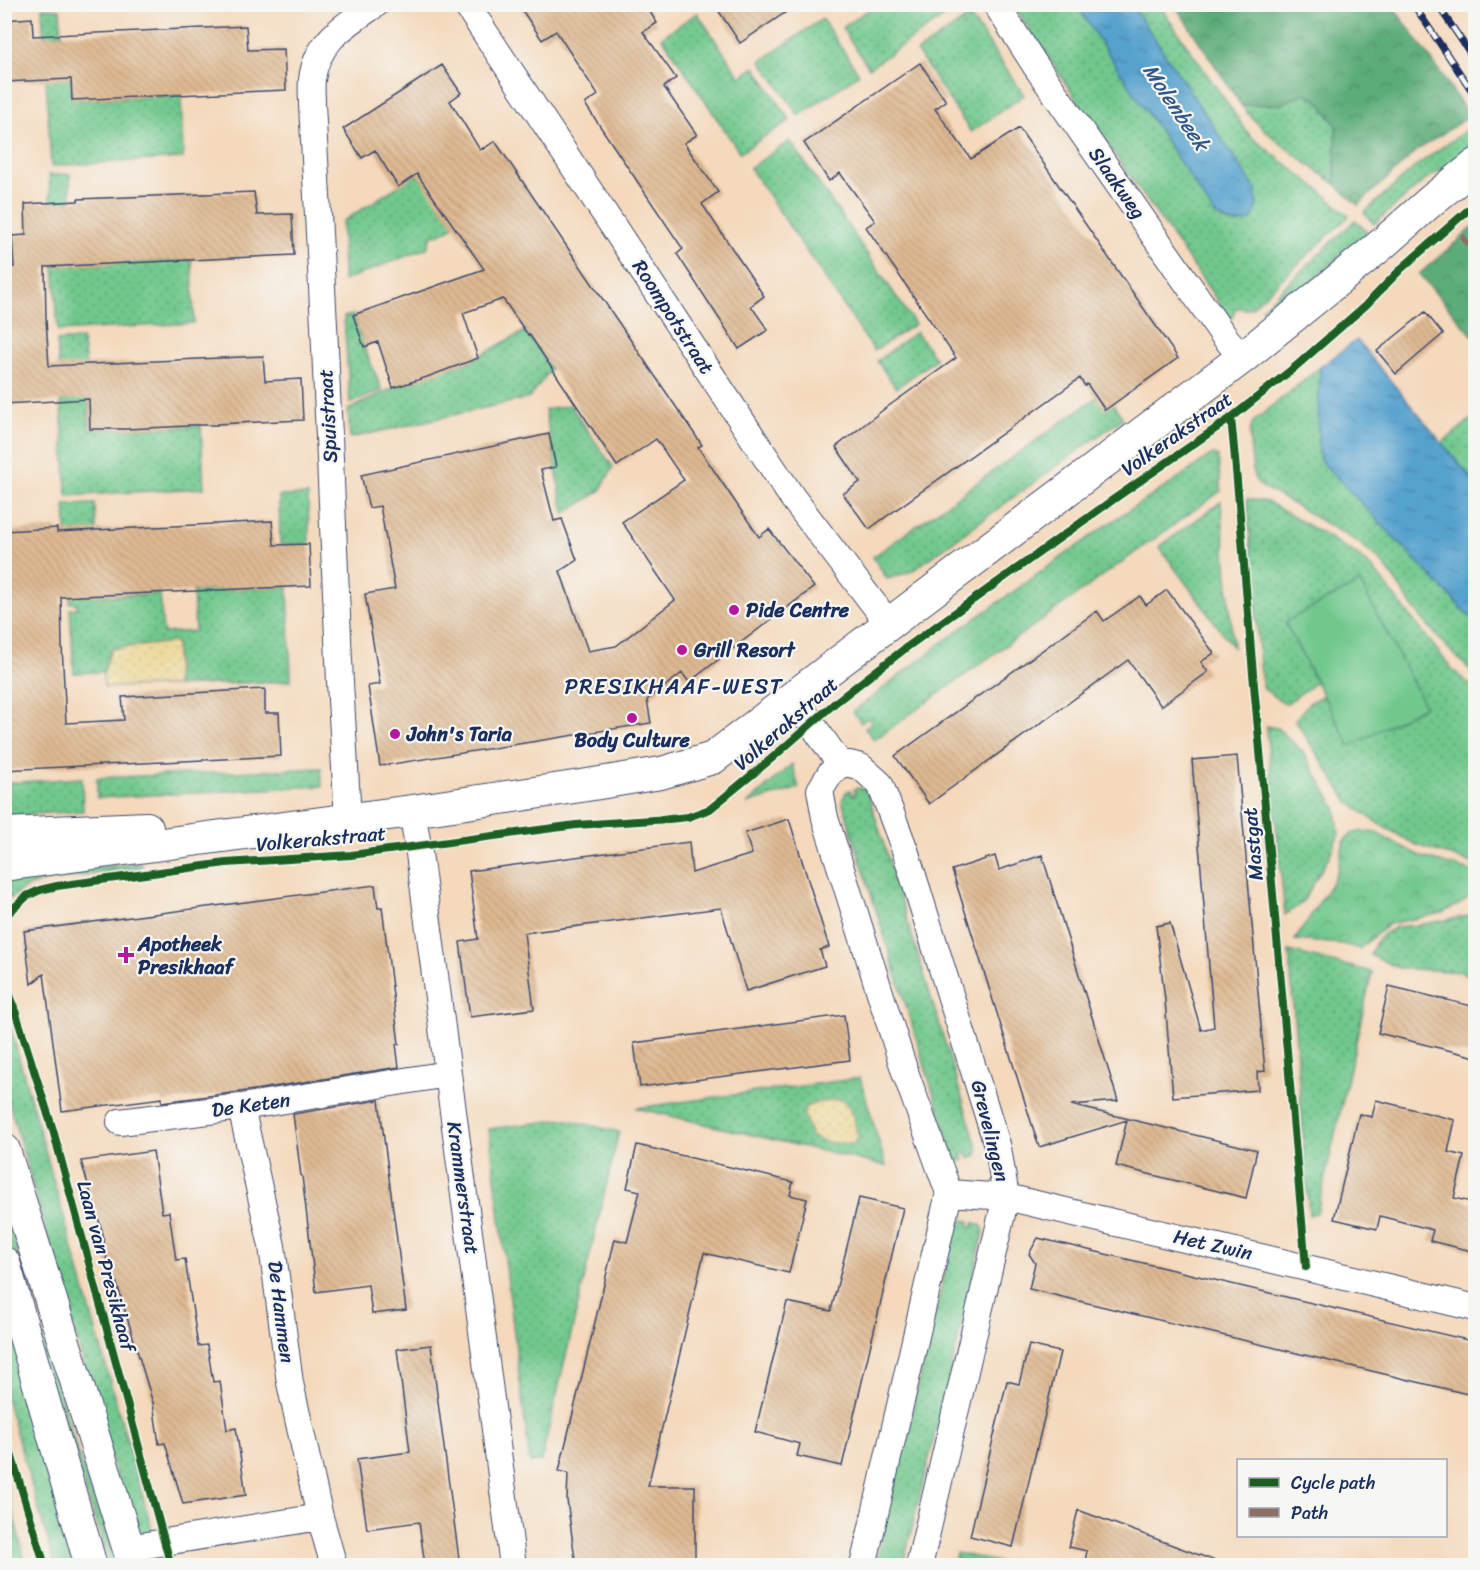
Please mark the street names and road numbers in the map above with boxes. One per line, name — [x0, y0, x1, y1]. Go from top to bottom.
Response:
street label: Slaakweg — [1079, 139, 1155, 227]
street label: Roompotstraat — [623, 252, 724, 382]
street label: Spuistraat — [308, 368, 348, 464]
street label: Volkerakstraat — [1114, 382, 1241, 486]
street label: Volkerakstraat — [725, 668, 847, 780]
street label: Mastgat — [1232, 806, 1274, 882]
street label: Volkerakstraat — [255, 816, 388, 862]
street label: Grevelingen — [960, 1076, 1020, 1186]
street label: De Keten — [209, 1082, 293, 1128]
street label: Krammerstraat — [436, 1119, 490, 1257]
street label: Laan van Presikhaaf — [66, 1177, 146, 1358]
street label: Het Zwin — [1170, 1219, 1256, 1271]
street label: De Hammen — [257, 1259, 305, 1365]

